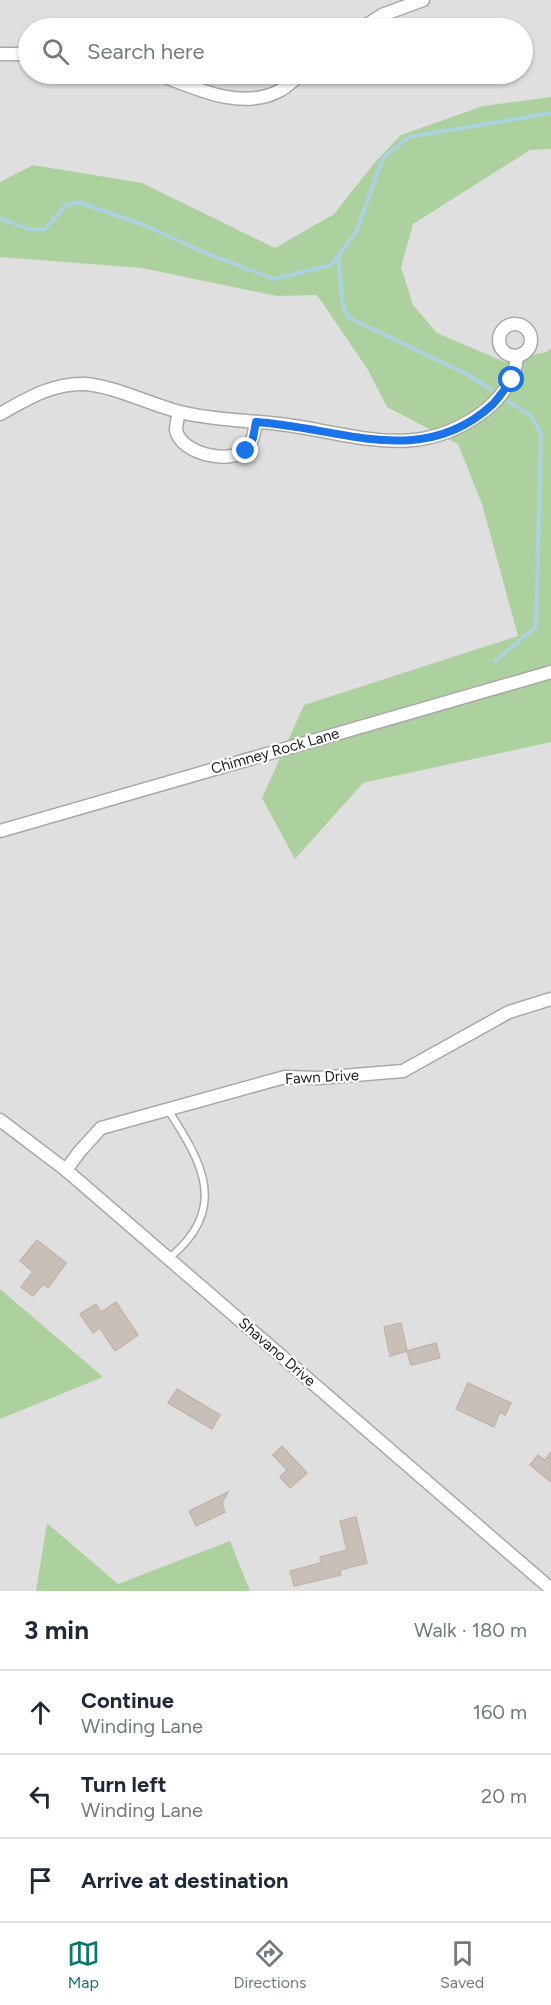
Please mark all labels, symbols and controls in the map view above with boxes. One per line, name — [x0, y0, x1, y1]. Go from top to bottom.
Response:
search box — [18, 18, 533, 84]
icon: search — [39, 35, 72, 68]
text: Search here — [87, 38, 205, 65]
route start — [498, 366, 524, 392]
route end — [232, 437, 258, 463]
street label: Chimney Rock Lane — [209, 724, 341, 778]
street label: Fawn Drive — [285, 1066, 359, 1088]
street label: Shavano Drive — [235, 1314, 319, 1390]
text: 3 min — [24, 1614, 89, 1646]
text: Walk · 180 m — [414, 1618, 527, 1642]
text: Continue — [81, 1687, 174, 1714]
icon: ahead — [24, 1696, 57, 1729]
text: 160 m — [473, 1700, 527, 1724]
text: Winding Lane — [81, 1714, 203, 1738]
text: Turn left — [81, 1771, 167, 1798]
icon: left — [24, 1780, 57, 1813]
text: 20 m — [481, 1784, 527, 1808]
text: Winding Lane — [81, 1798, 203, 1822]
icon: arrive — [24, 1864, 57, 1897]
text: Arrive at destination — [81, 1867, 289, 1894]
tab: Map — [67, 1937, 100, 1992]
tab: Directions — [233, 1937, 306, 1992]
tab: Saved — [440, 1937, 484, 1992]

